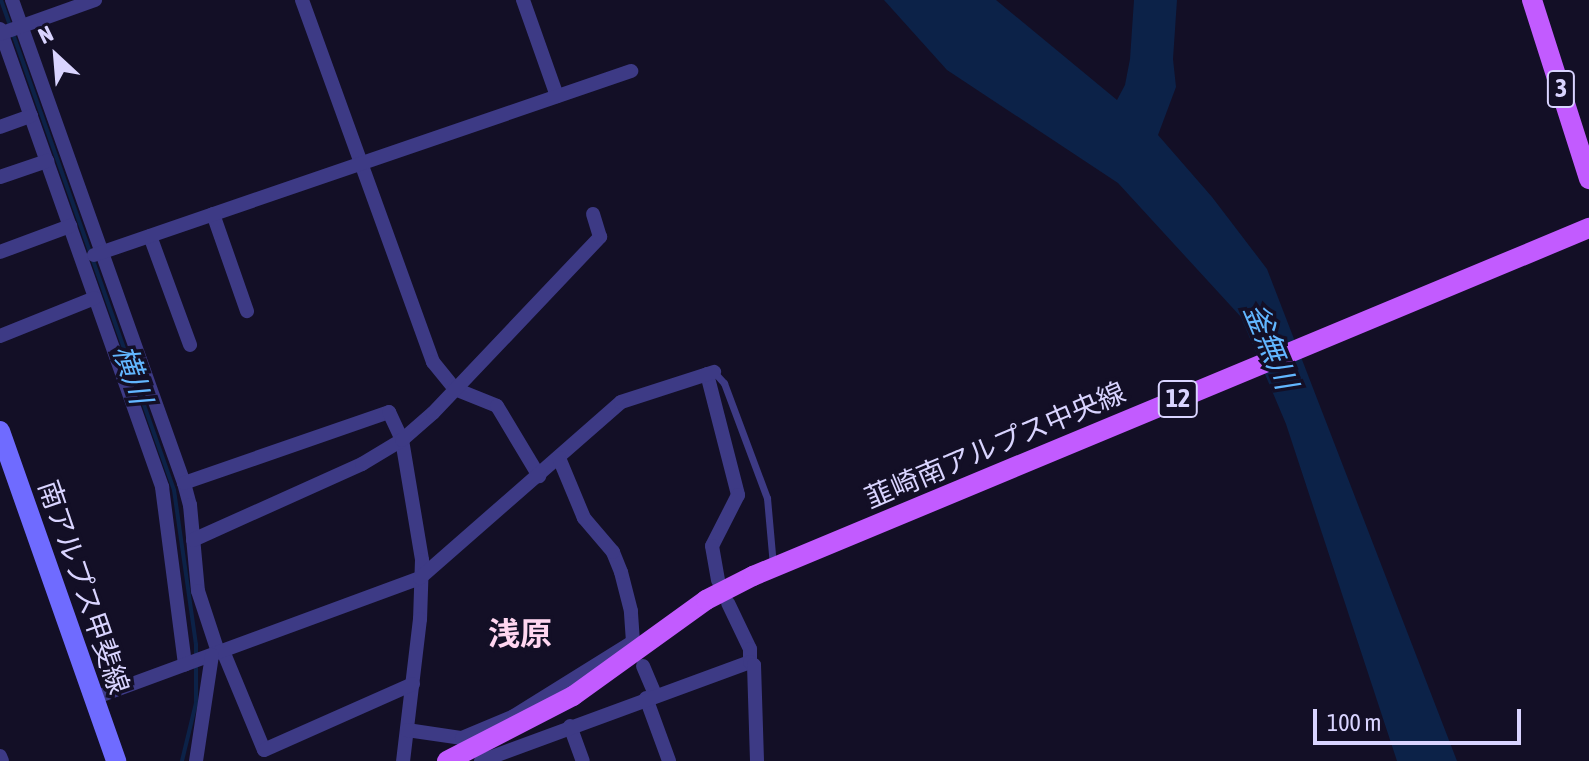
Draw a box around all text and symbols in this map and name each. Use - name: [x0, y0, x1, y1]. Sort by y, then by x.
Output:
- north arrow: [16, 16, 96, 96]
- text: N: [34, 20, 57, 49]
- road number: 3: [1545, 67, 1577, 111]
- water label: 釜無川: [1237, 298, 1305, 394]
- water label: 横川: [106, 340, 160, 408]
- street label: 韮崎南アルプス中央線: [860, 375, 1130, 515]
- road number: 12: [1156, 377, 1200, 421]
- street label: 南アルプス甲斐線: [32, 476, 136, 698]
- district label: 浅原: [488, 615, 552, 653]
- scale bar: [1317, 693, 1525, 743]
- text: 100 m: [1327, 709, 1381, 736]

